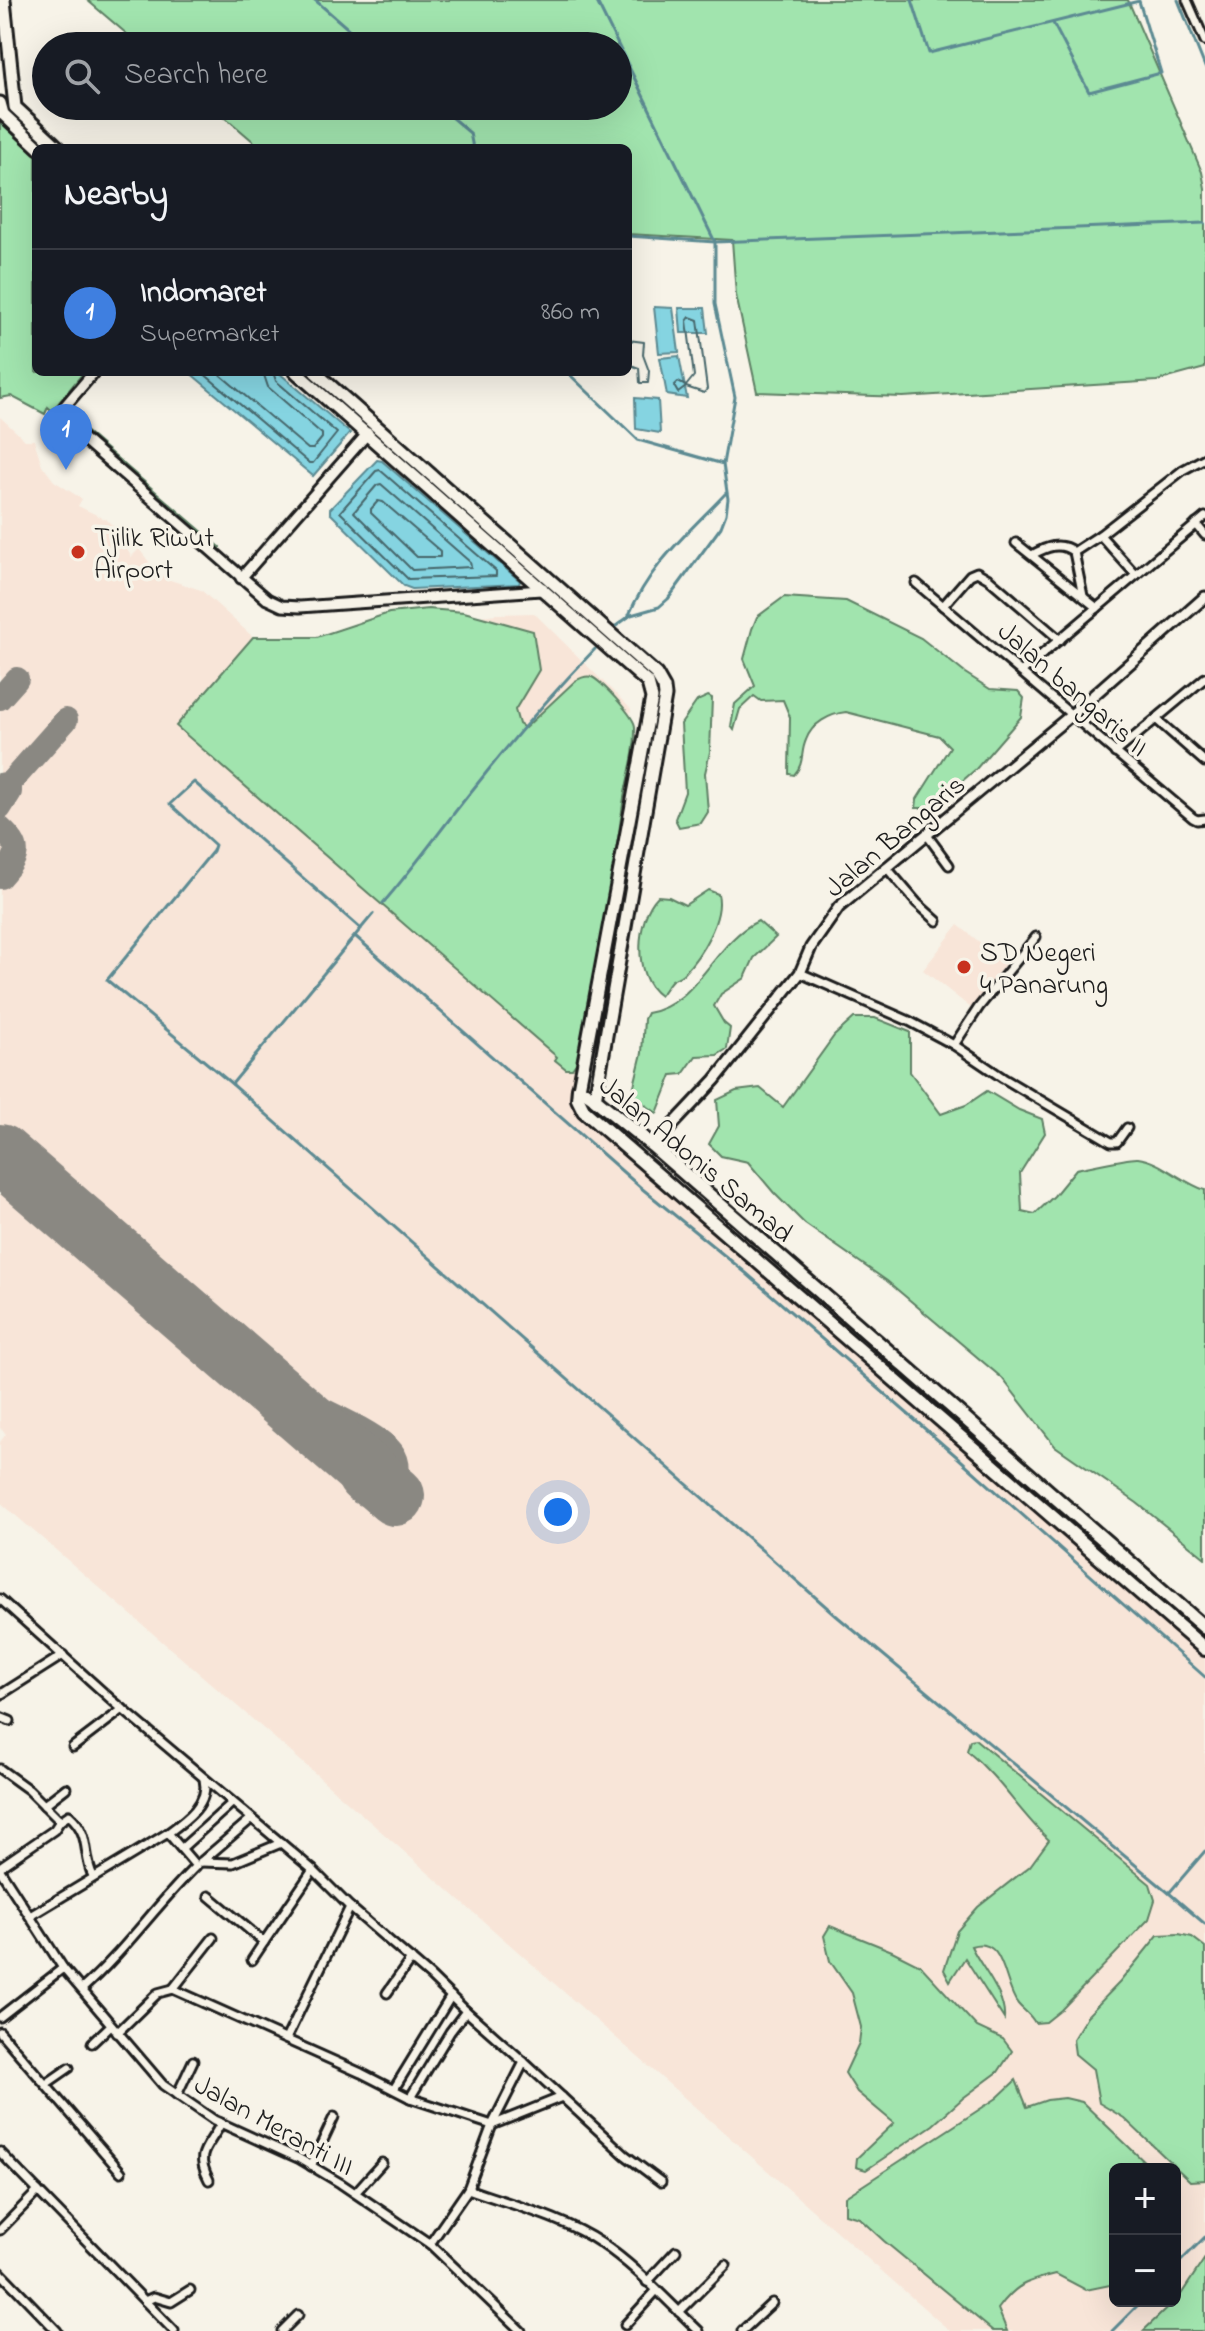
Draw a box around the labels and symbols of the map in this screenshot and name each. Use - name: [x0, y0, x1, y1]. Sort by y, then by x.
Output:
- pin: 1: [40, 404, 92, 470]
- place label: Tjilik Riwut Airport: [94, 519, 214, 592]
- marker: Tjilik Riwut Airport: [69, 543, 87, 561]
- street label: Jalan bangaris II: [987, 613, 1156, 768]
- street label: Jalan Bangaris: [817, 766, 976, 909]
- place label: SD Negeri 4 Panarung: [980, 934, 1108, 1007]
- marker: SD Negeri 4 Panarung: [955, 958, 973, 976]
- street label: Jalan Adonis Samad: [589, 1067, 801, 1255]
- your location: [538, 1492, 578, 1532]
- street label: Jalan Meranti III: [186, 2066, 361, 2188]

